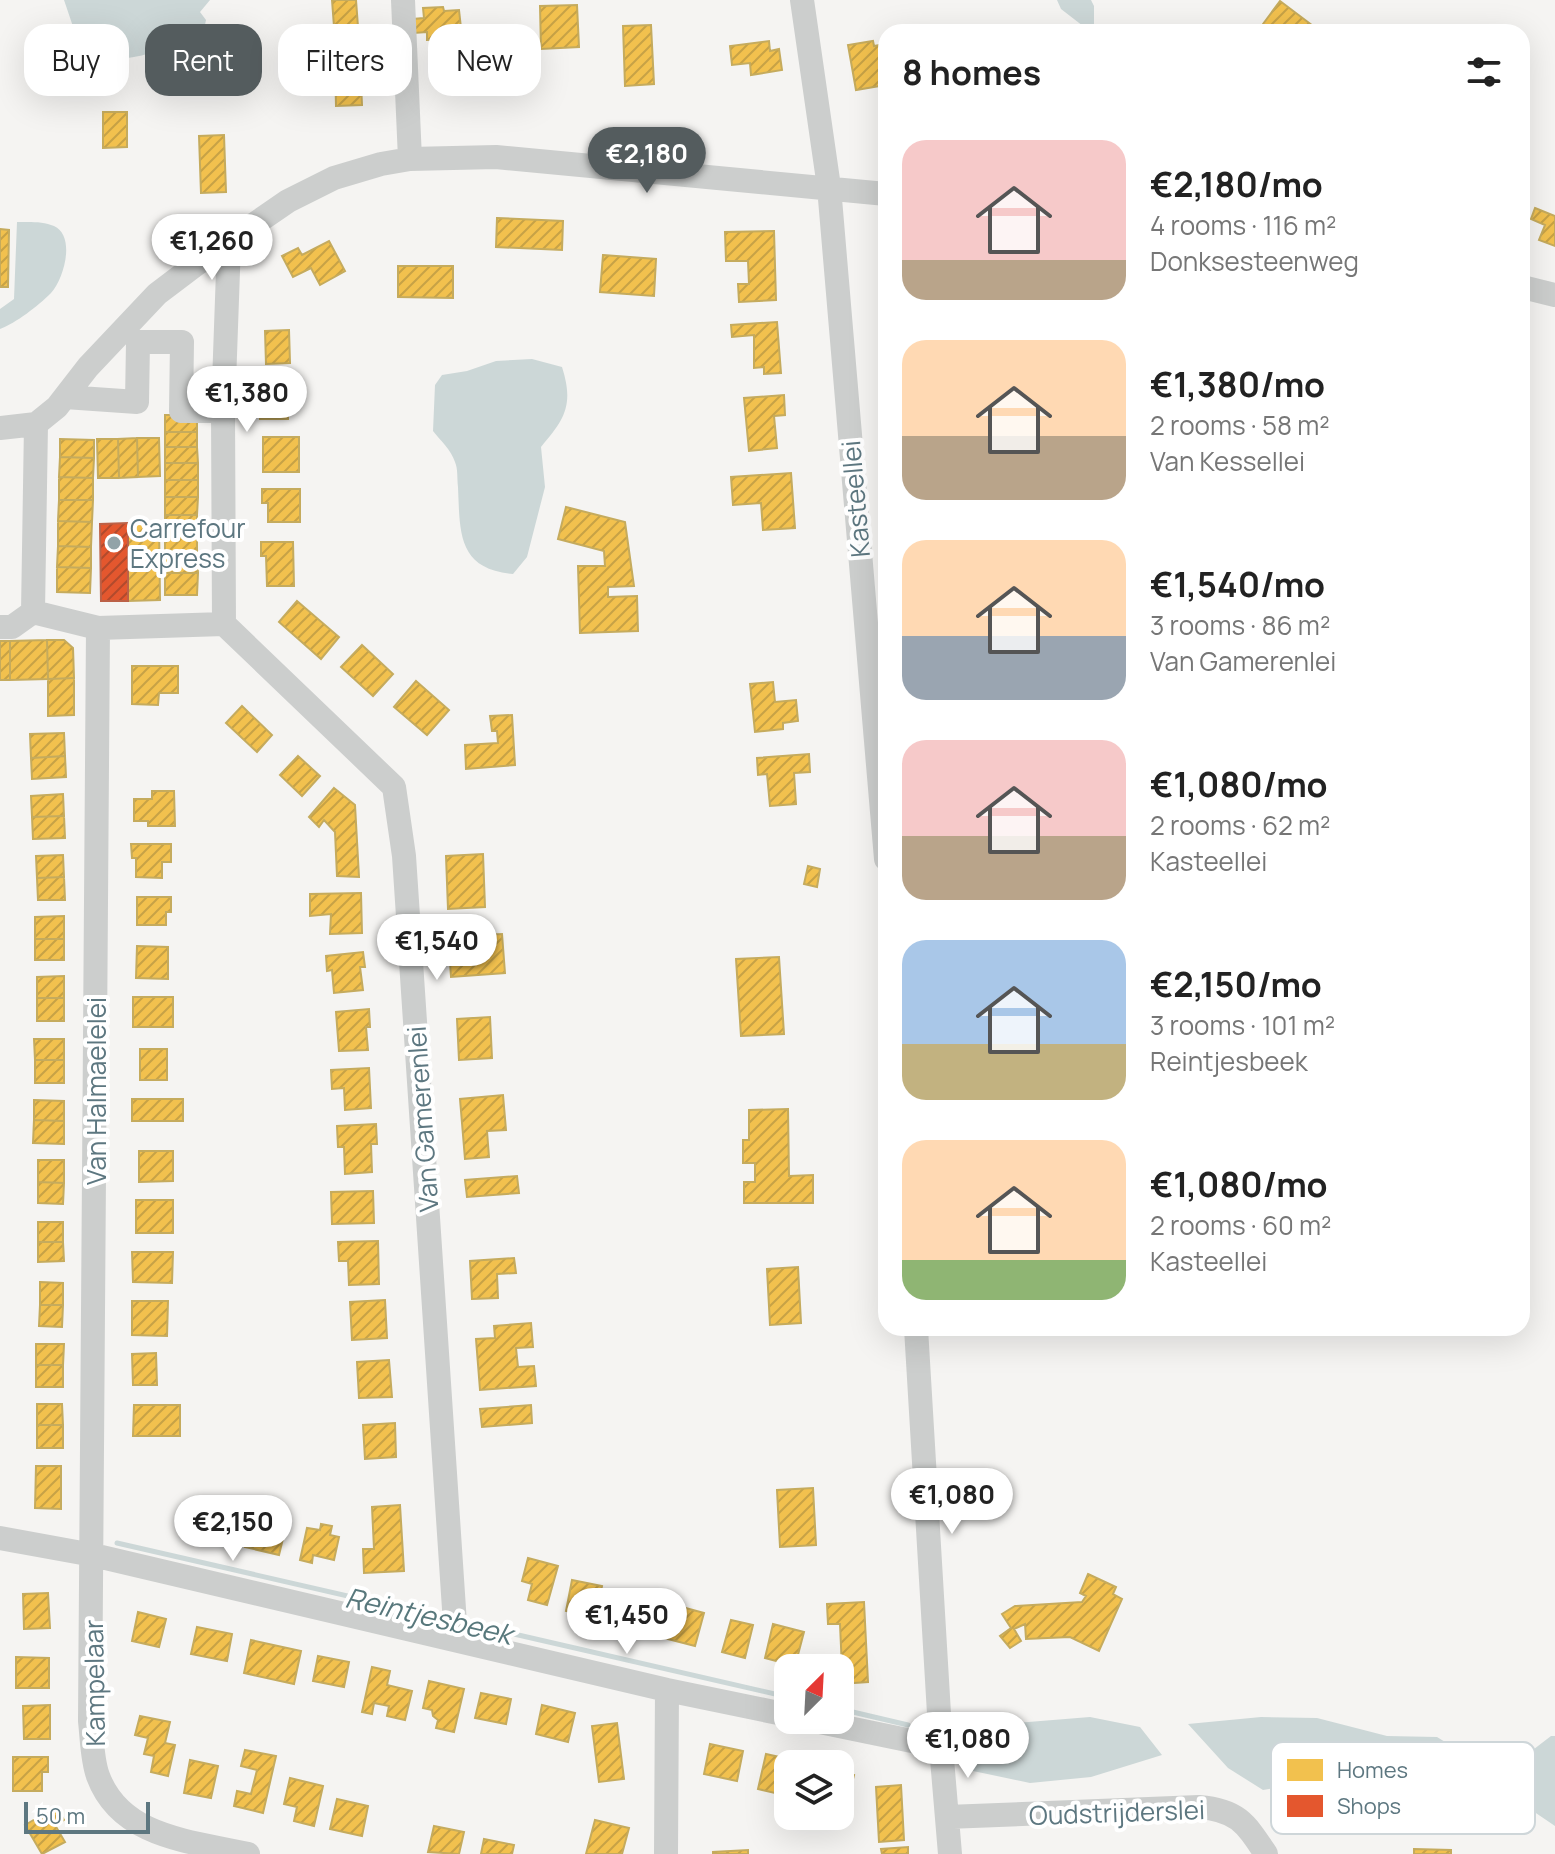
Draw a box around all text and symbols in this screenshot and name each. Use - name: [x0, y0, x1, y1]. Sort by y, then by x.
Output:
- chip: Buy: [24, 24, 129, 96]
- chip: Rent: [145, 24, 262, 96]
- chip: Filters: [278, 24, 412, 96]
- chip: New: [428, 24, 541, 96]
- text: 8 homes: [902, 49, 1041, 95]
- icon: filters: [1462, 50, 1506, 94]
- pin: €2,180: [582, 127, 712, 195]
- text: €2,180: [606, 135, 688, 171]
- text: €2,180/mo: [1150, 161, 1323, 207]
- icon: home: [966, 172, 1062, 268]
- text: 4 rooms · 116 m²: [1150, 207, 1336, 243]
- pin: €1,260: [147, 214, 277, 282]
- text: €1,260: [170, 222, 254, 258]
- text: Donksesteenweg: [1150, 243, 1359, 279]
- text: €1,380/mo: [1150, 361, 1325, 407]
- pin: €1,380: [182, 366, 312, 434]
- icon: home: [966, 372, 1062, 468]
- text: €1,380: [205, 374, 289, 410]
- text: 2 rooms · 58 m²: [1150, 407, 1330, 443]
- street label: Kasteellei: [832, 439, 878, 559]
- text: Van Kessellei: [1150, 443, 1305, 479]
- place label: Carrefour Express: [130, 510, 246, 576]
- marker: Carrefour Express: [105, 534, 123, 552]
- text: €1,540/mo: [1150, 561, 1325, 607]
- icon: home: [966, 572, 1062, 668]
- text: 3 rooms · 86 m²: [1150, 607, 1330, 643]
- text: Van Gamerenlei: [1150, 643, 1336, 679]
- text: €1,080/mo: [1150, 761, 1328, 807]
- icon: home: [966, 772, 1062, 868]
- text: 2 rooms · 62 m²: [1150, 807, 1330, 843]
- text: Kasteellei: [1150, 843, 1267, 879]
- pin: €1,540: [372, 914, 502, 982]
- text: €1,540: [395, 922, 479, 958]
- text: €2,150/mo: [1150, 961, 1322, 1007]
- icon: home: [966, 972, 1062, 1068]
- street label: Van Halmaelelei: [78, 997, 114, 1185]
- text: 3 rooms · 101 m²: [1150, 1007, 1335, 1043]
- street label: Van Gamerenlei: [398, 1025, 446, 1213]
- text: Reintjesbeek: [1150, 1043, 1308, 1079]
- text: €1,080/mo: [1150, 1161, 1328, 1207]
- icon: home: [966, 1172, 1062, 1268]
- text: 2 rooms · 60 m²: [1150, 1207, 1332, 1243]
- text: Kasteellei: [1150, 1243, 1267, 1279]
- pin: €1,080: [887, 1468, 1017, 1536]
- text: €1,080: [909, 1476, 995, 1512]
- pin: €2,150: [168, 1495, 298, 1563]
- text: €2,150: [192, 1503, 274, 1539]
- water label: Reintjesbeek: [342, 1577, 520, 1654]
- pin: €1,450: [562, 1588, 692, 1656]
- text: €1,450: [585, 1596, 669, 1632]
- street label: Kampelaar: [75, 1619, 113, 1747]
- north arrow: [774, 1654, 854, 1734]
- map controls: [774, 1654, 854, 1830]
- pin: €1,080: [903, 1712, 1033, 1780]
- text: €1,080: [925, 1720, 1011, 1756]
- legend: [1271, 1742, 1535, 1834]
- button: layers: [774, 1750, 854, 1830]
- text: Homes: [1337, 1755, 1408, 1785]
- street label: Oudstrijderslei: [1028, 1791, 1206, 1833]
- text: Shops: [1337, 1791, 1401, 1821]
- scale bar: [24, 1798, 150, 1834]
- text: 50 m: [36, 1801, 85, 1831]

